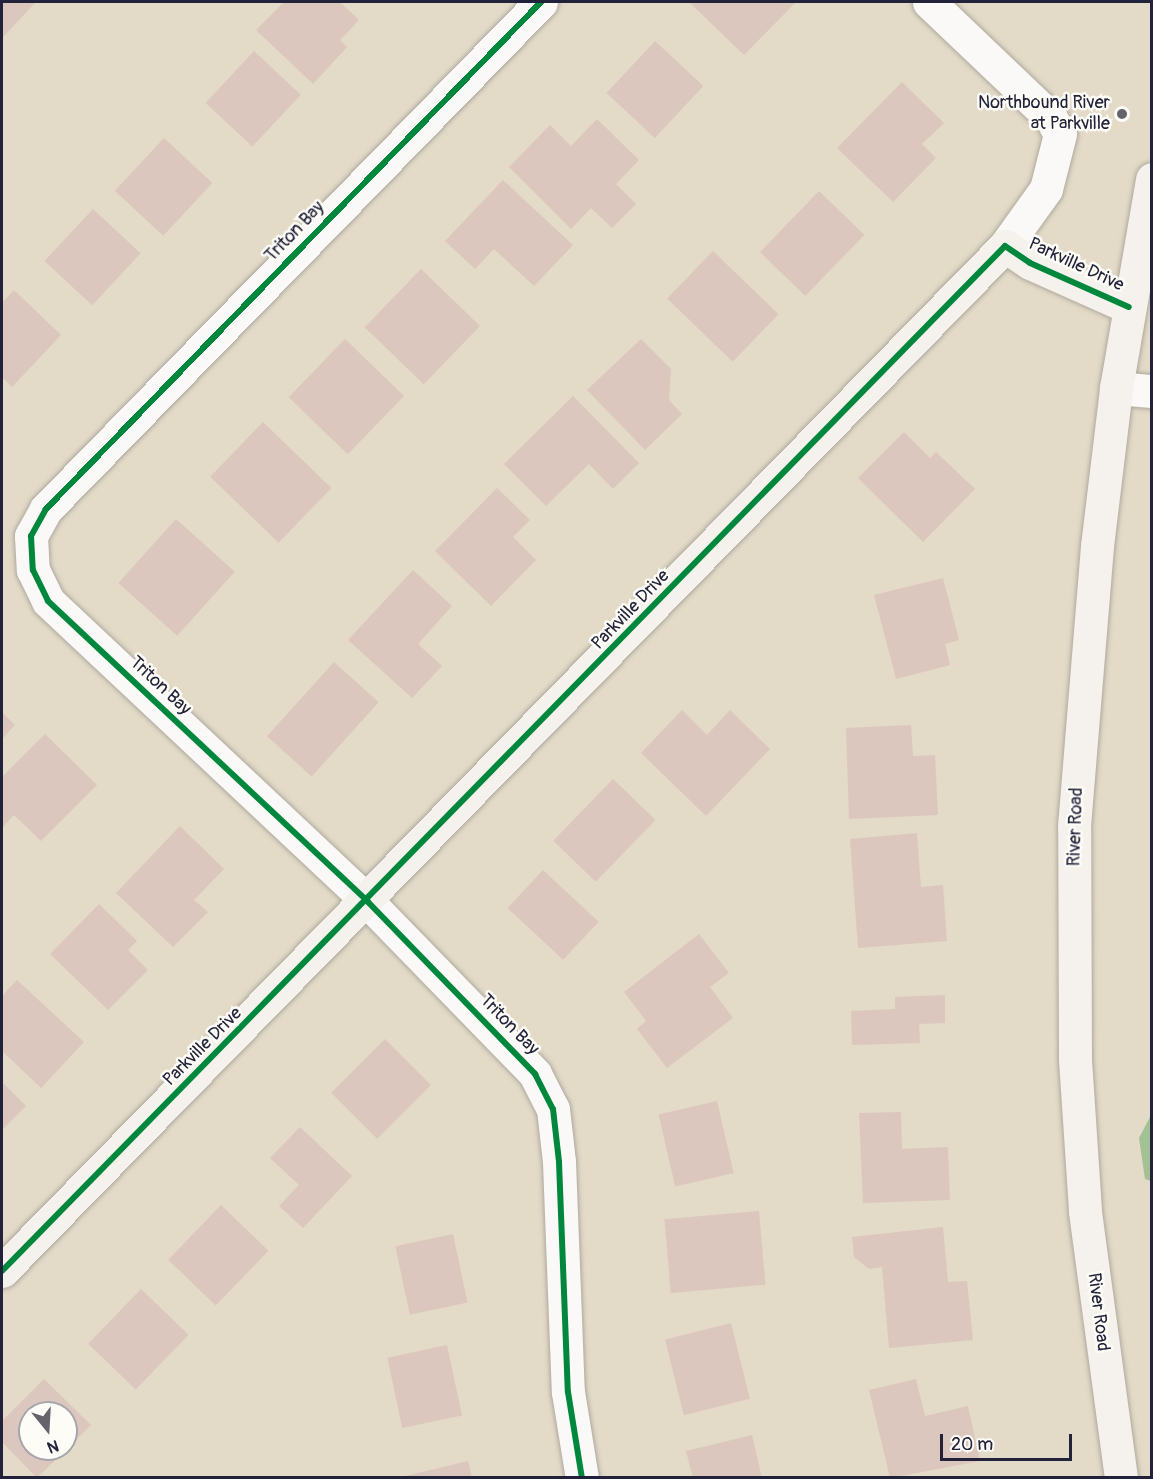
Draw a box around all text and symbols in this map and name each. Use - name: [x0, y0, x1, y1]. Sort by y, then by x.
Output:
- place label: Northbound River at Parkville: [978, 93, 1110, 136]
- marker: Northbound River at Parkville: [1115, 107, 1129, 121]
- street label: Triton Bay: [261, 197, 329, 267]
- street label: Parkville Drive: [1025, 234, 1127, 296]
- street label: Parkville Drive: [588, 566, 674, 654]
- street label: Triton Bay: [125, 652, 195, 720]
- street label: River Road: [1064, 787, 1088, 867]
- street label: Triton Bay: [475, 990, 543, 1060]
- street label: Parkville Drive: [159, 1003, 247, 1091]
- street label: River Road: [1082, 1272, 1114, 1352]
- north arrow: [18, 1401, 78, 1461]
- scale bar: [943, 1422, 1075, 1460]
- text: 20 m: [951, 1433, 993, 1456]
- text: N: [45, 1435, 61, 1457]

